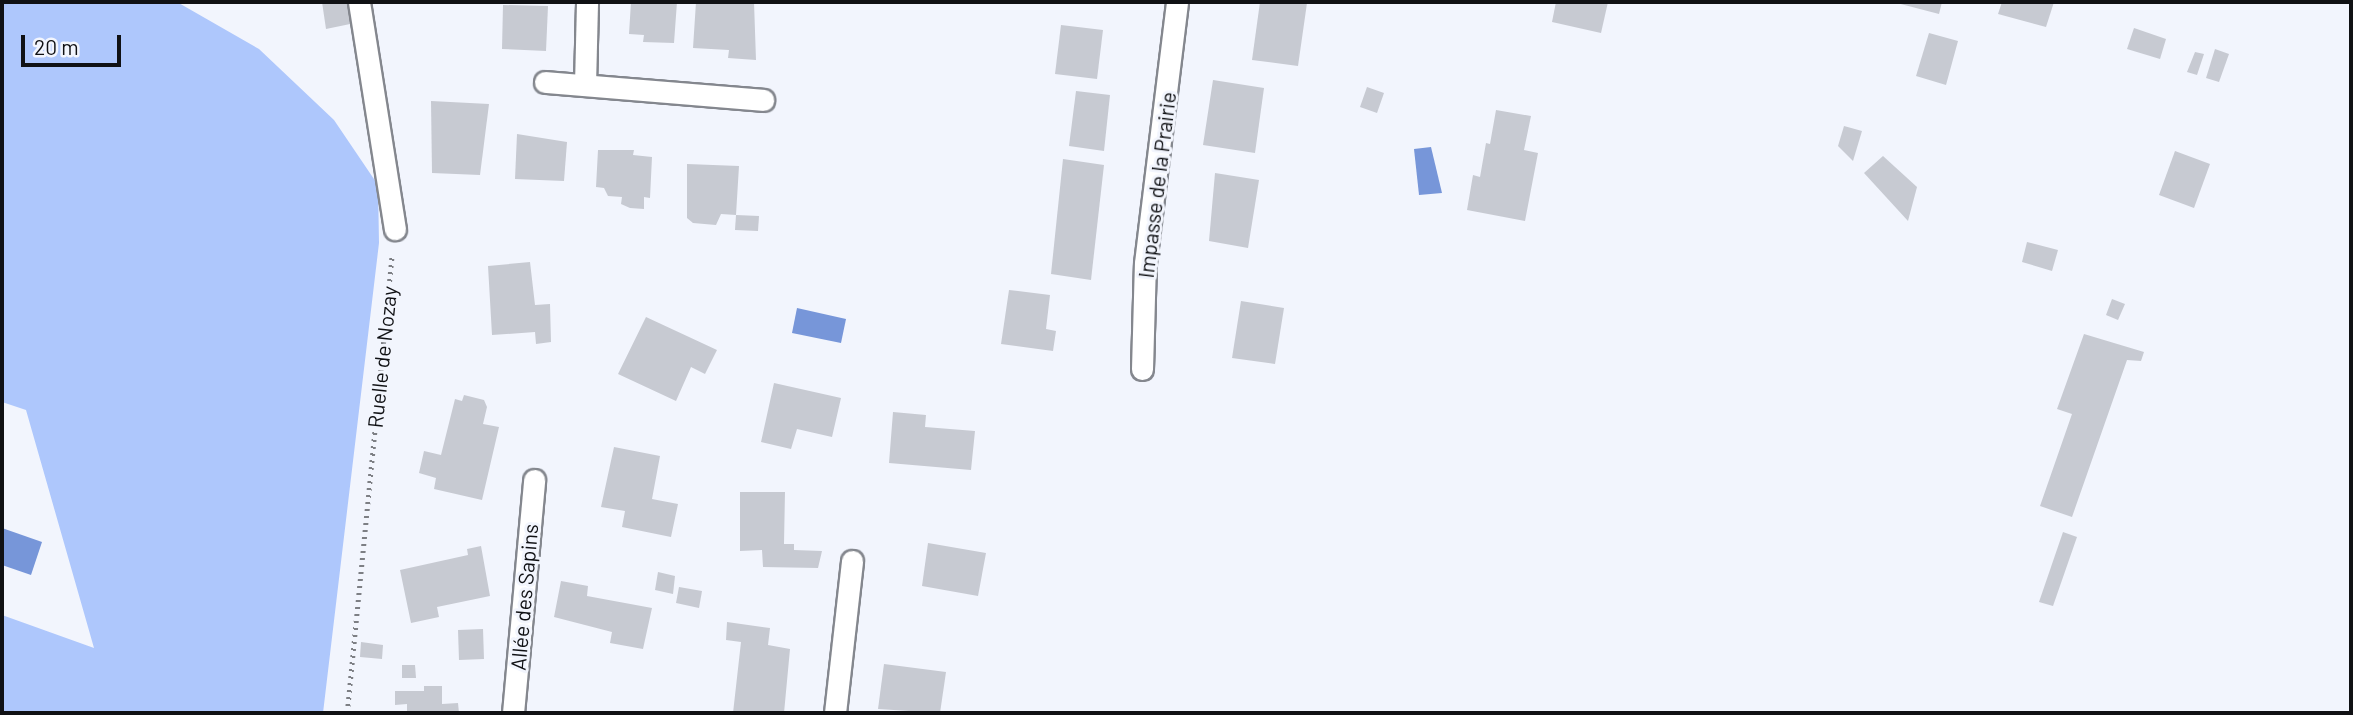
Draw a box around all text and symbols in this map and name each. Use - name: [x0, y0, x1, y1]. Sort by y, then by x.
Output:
- scale bar: [24, 21, 124, 65]
- text: 20 m: [34, 34, 79, 59]
- street label: Impasse de la Prairie: [1133, 90, 1181, 280]
- street label: Ruelle de Nozay: [362, 285, 402, 429]
- street label: Allée des Sapins: [505, 523, 543, 671]

